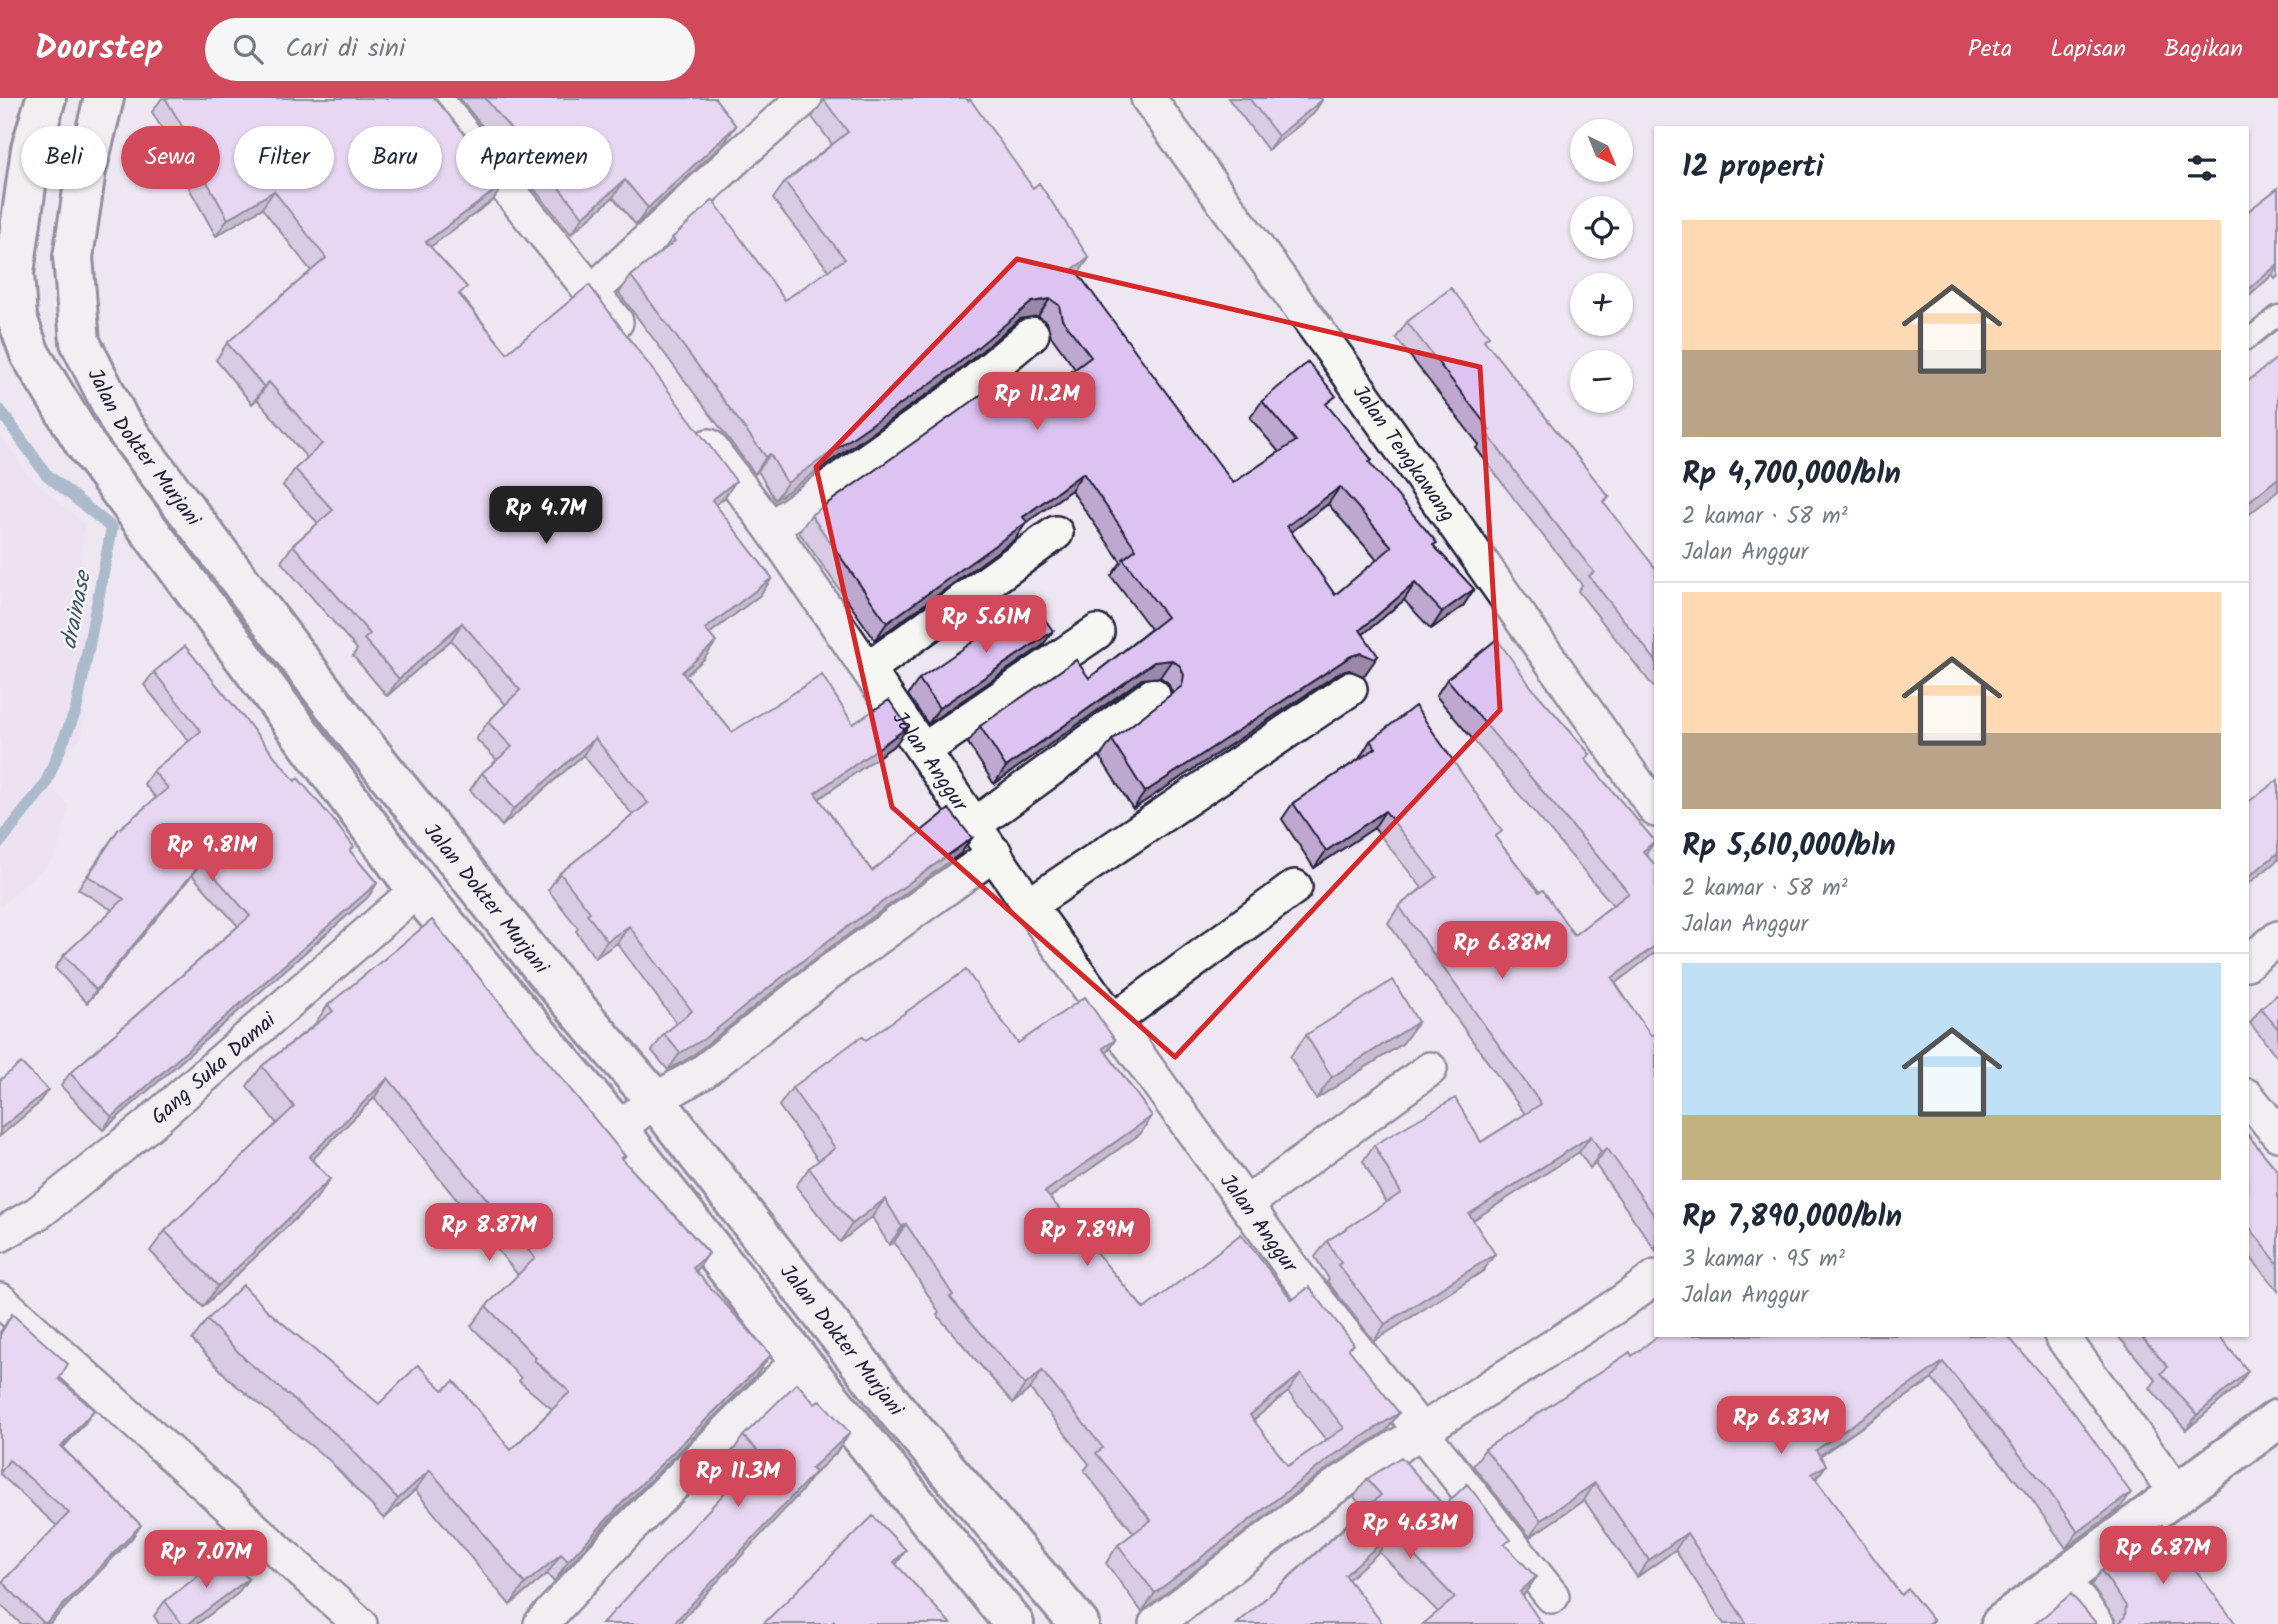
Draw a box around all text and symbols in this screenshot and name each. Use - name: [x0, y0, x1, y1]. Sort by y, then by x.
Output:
- search box: [205, 18, 695, 81]
- text: Doorstep: [35, 23, 163, 76]
- text: Cari di sini: [285, 28, 405, 70]
- icon: search: [229, 30, 267, 68]
- text: Peta: [1968, 30, 2012, 69]
- text: Lapisan: [2050, 30, 2126, 69]
- text: Bagikan: [2164, 30, 2243, 69]
- north arrow: [1570, 119, 1633, 182]
- map controls: [1570, 119, 1633, 413]
- chip: Beli: [21, 126, 107, 189]
- chip: Sewa: [121, 126, 220, 189]
- chip: Filter: [234, 126, 334, 189]
- chip: Baru: [348, 126, 442, 189]
- chip: Apartemen: [456, 126, 612, 189]
- text: 12 properti: [1682, 144, 1824, 192]
- icon: filters: [2183, 149, 2221, 187]
- button: locate: [1570, 196, 1633, 259]
- icon: home: [1889, 266, 2015, 392]
- button: +: [1570, 273, 1633, 336]
- button: −: [1570, 350, 1633, 413]
- street label: Jalan Dokter Murjani: [78, 363, 209, 535]
- pin: Rp 11.2M: [965, 372, 1109, 432]
- text: Rp 11.2M: [994, 377, 1080, 413]
- street label: Jalan Tengkawang: [1343, 379, 1463, 529]
- text: Rp 4,700,000/bln: [1682, 451, 1901, 499]
- pin: Rp 4.7M: [481, 486, 611, 546]
- text: Rp 4.7M: [505, 491, 587, 527]
- text: 2 kamar · 58 m²: [1682, 499, 1848, 535]
- text: Jalan Anggur: [1682, 535, 1808, 571]
- water label: drainase: [52, 566, 103, 652]
- pin: Rp 5.61M: [914, 596, 1058, 655]
- text: Rp 5.61M: [942, 600, 1030, 636]
- icon: home: [1889, 638, 2015, 764]
- street label: Jalan Anggur: [883, 705, 976, 820]
- street label: Jalan Dokter Murjani: [415, 817, 557, 983]
- text: Rp 5,610,000/bln: [1682, 823, 1896, 871]
- pin: Rp 9.81M: [140, 824, 284, 883]
- text: Rp 9.81M: [167, 828, 257, 864]
- text: 2 kamar · 58 m²: [1682, 871, 1848, 907]
- text: Jalan Anggur: [1682, 907, 1808, 943]
- pin: Rp 6.88M: [1430, 922, 1574, 981]
- text: Rp 6.88M: [1453, 926, 1551, 962]
- street label: Gang Suka Damai: [144, 1005, 285, 1133]
- icon: home: [1889, 1009, 2015, 1135]
- street label: Jalan Anggur: [1211, 1167, 1306, 1281]
- text: Rp 7,890,000/bln: [1682, 1194, 1902, 1242]
- pin: Rp 8.87M: [417, 1204, 561, 1263]
- text: Rp 8.87M: [441, 1208, 537, 1244]
- pin: Rp 7.89M: [1015, 1208, 1159, 1268]
- text: Rp 7.89M: [1040, 1213, 1134, 1249]
- text: 3 kamar · 95 m²: [1682, 1242, 1845, 1278]
- street label: Jalan Dokter Murjani: [771, 1258, 911, 1425]
- text: Jalan Anggur: [1682, 1278, 1808, 1314]
- pin: Rp 6.83M: [1709, 1396, 1853, 1456]
- text: Rp 6.83M: [1733, 1401, 1829, 1437]
- pin: Rp 11.3M: [666, 1450, 810, 1509]
- text: Rp 11.3M: [696, 1454, 780, 1490]
- pin: Rp 4.63M: [1338, 1502, 1482, 1561]
- text: Rp 4.63M: [1362, 1506, 1458, 1542]
- pin: Rp 6.87M: [2091, 1526, 2235, 1586]
- pin: Rp 7.07M: [134, 1530, 278, 1590]
- text: Rp 6.87M: [2116, 1531, 2210, 1567]
- text: Rp 7.07M: [160, 1535, 252, 1571]

